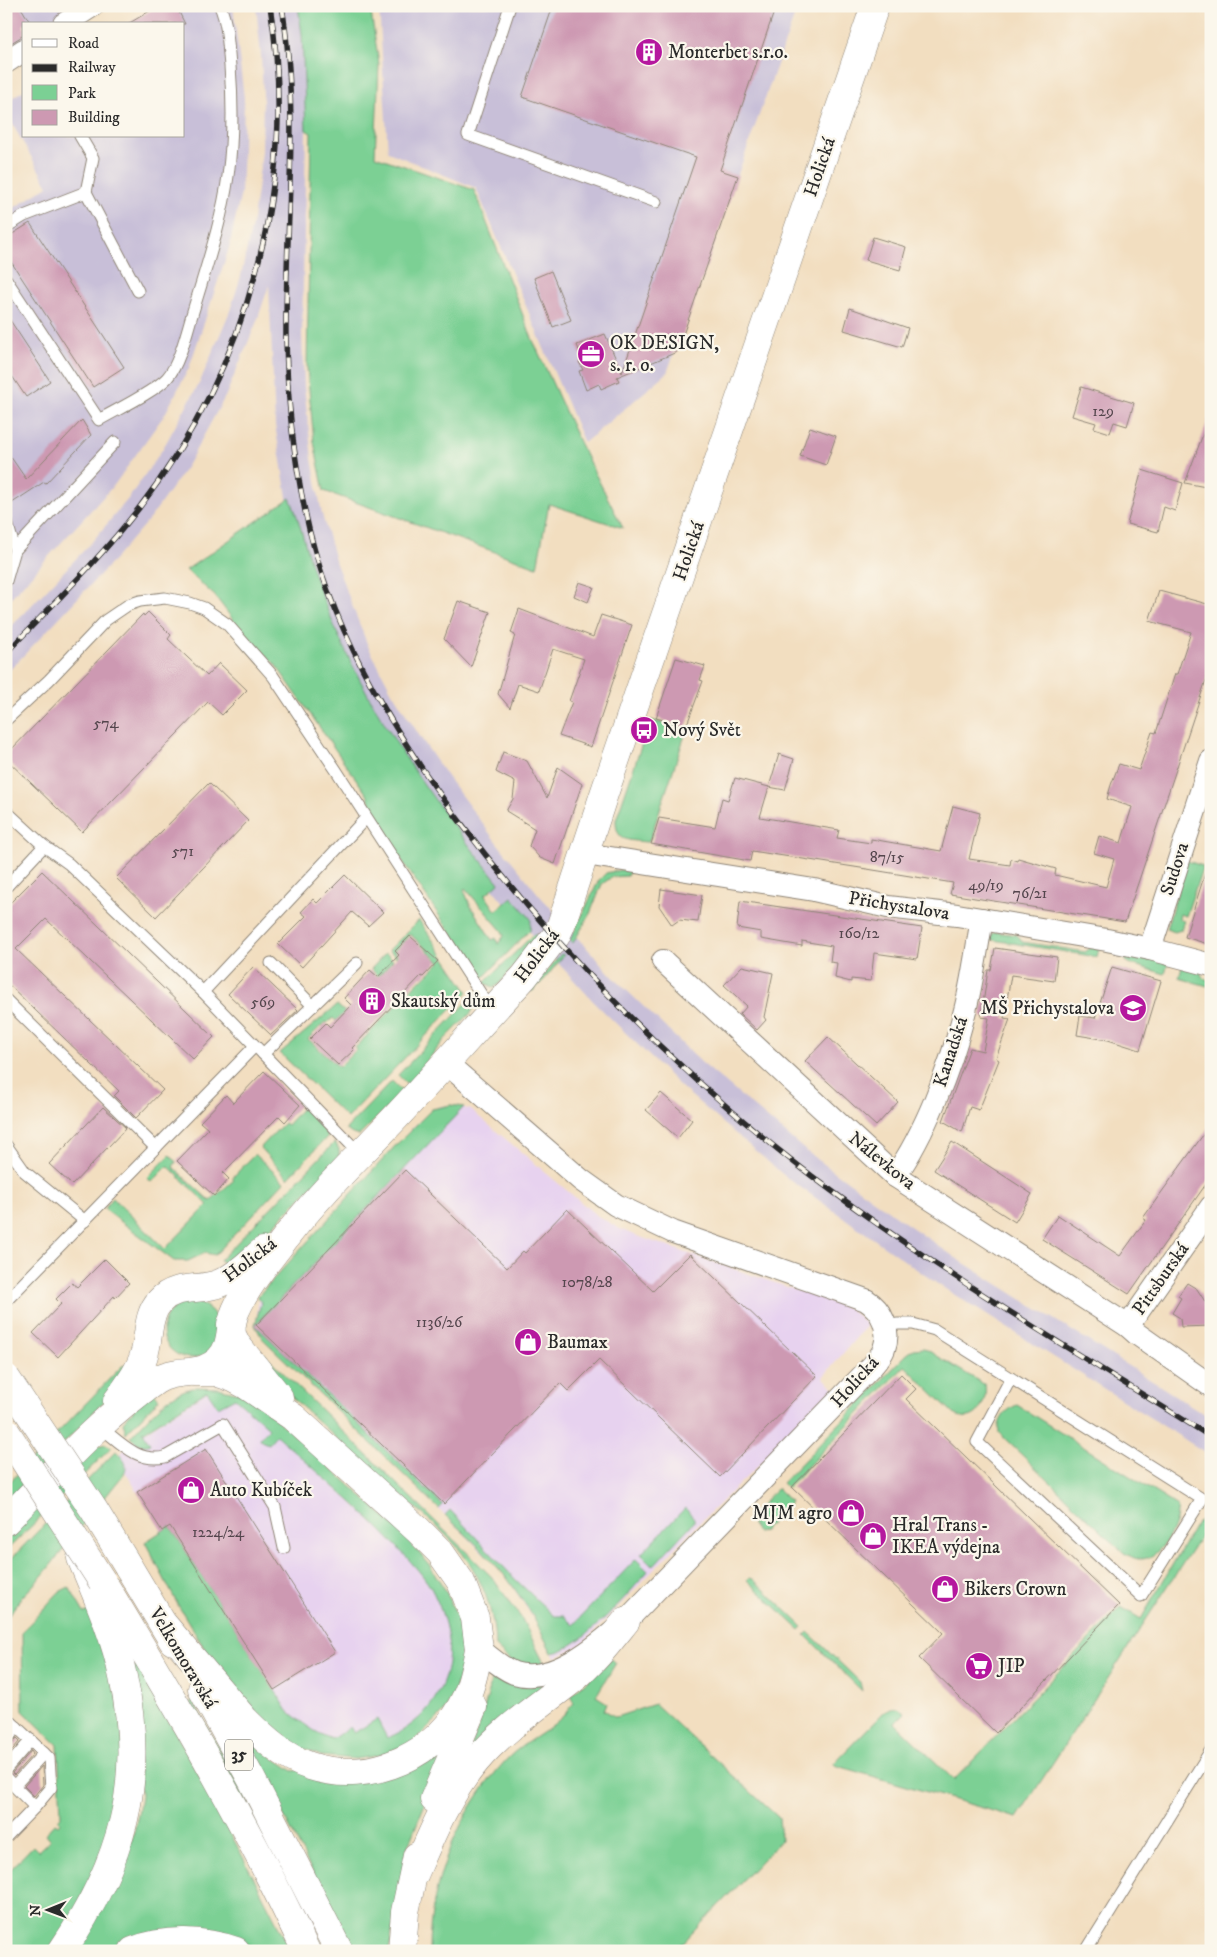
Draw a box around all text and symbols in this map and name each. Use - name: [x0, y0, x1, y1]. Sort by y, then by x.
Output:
- legend: [22, 22, 185, 138]
- text: Road: [68, 34, 100, 53]
- building icon: Monterbet s.r.o.: [634, 37, 664, 67]
- place label: Monterbet s.r.o.: [668, 41, 788, 64]
- text: Railway: [68, 58, 116, 77]
- text: Park: [68, 84, 97, 103]
- text: Building: [68, 108, 120, 127]
- street label: Holická: [799, 134, 841, 200]
- place label: OK DESIGN, s. r. o.: [610, 332, 719, 377]
- office icon: OK DESIGN, s. r. o.: [576, 339, 606, 369]
- house number: 129: [1092, 401, 1114, 421]
- street label: Holická: [668, 518, 710, 584]
- house number: 574: [93, 713, 119, 733]
- bus stop icon: Nový Svět: [629, 715, 659, 745]
- place label: Nový Svět: [663, 719, 741, 742]
- street label: Sudova: [1156, 840, 1194, 898]
- house number: 571: [172, 841, 194, 861]
- house number: 87/15: [870, 847, 904, 867]
- house number: 49/19: [968, 875, 1004, 895]
- house number: 76/21: [1013, 883, 1048, 903]
- street label: Přichystalova: [847, 887, 951, 925]
- house number: 160/12: [839, 923, 880, 943]
- street label: Holická: [509, 925, 565, 987]
- building icon: Skautský dům: [357, 986, 387, 1016]
- place label: Skautský dům: [391, 990, 496, 1013]
- house number: 569: [251, 992, 275, 1012]
- school or university icon: MŠ Přichystalova: [1118, 993, 1148, 1023]
- place label: MŠ Přichystalova: [981, 995, 1114, 1020]
- street label: Kanadská: [929, 1014, 973, 1090]
- street label: Nálevkova: [844, 1127, 920, 1195]
- street label: Holická: [219, 1232, 281, 1288]
- street label: Pittsburská: [1128, 1238, 1194, 1320]
- house number: 1078/28: [561, 1272, 613, 1292]
- house number: 1136/26: [416, 1312, 463, 1332]
- shop icon: Baumax: [513, 1327, 543, 1357]
- place label: Baumax: [547, 1331, 609, 1354]
- street label: Holická: [826, 1352, 884, 1412]
- shop icon: Auto Kubíček: [176, 1475, 206, 1505]
- place label: Auto Kubíček: [210, 1479, 313, 1502]
- shop icon: MJM agro: [836, 1498, 866, 1528]
- place label: MJM agro: [752, 1502, 832, 1525]
- place label: Hral Trans - IKEA výdejna: [892, 1514, 1000, 1559]
- shop icon: Hral Trans - IKEA výdejna: [858, 1521, 888, 1551]
- house number: 1224/24: [192, 1522, 245, 1542]
- shop icon: Bikers Crown: [930, 1574, 960, 1604]
- place label: Bikers Crown: [964, 1578, 1066, 1601]
- street label: Velkomoravská: [143, 1602, 222, 1713]
- supermarket icon: JIP: [964, 1651, 994, 1681]
- place label: JIP: [996, 1655, 1025, 1678]
- road number: 35: [225, 1740, 253, 1770]
- north arrow: [22, 1884, 72, 1934]
- text: N: [27, 1904, 45, 1916]

